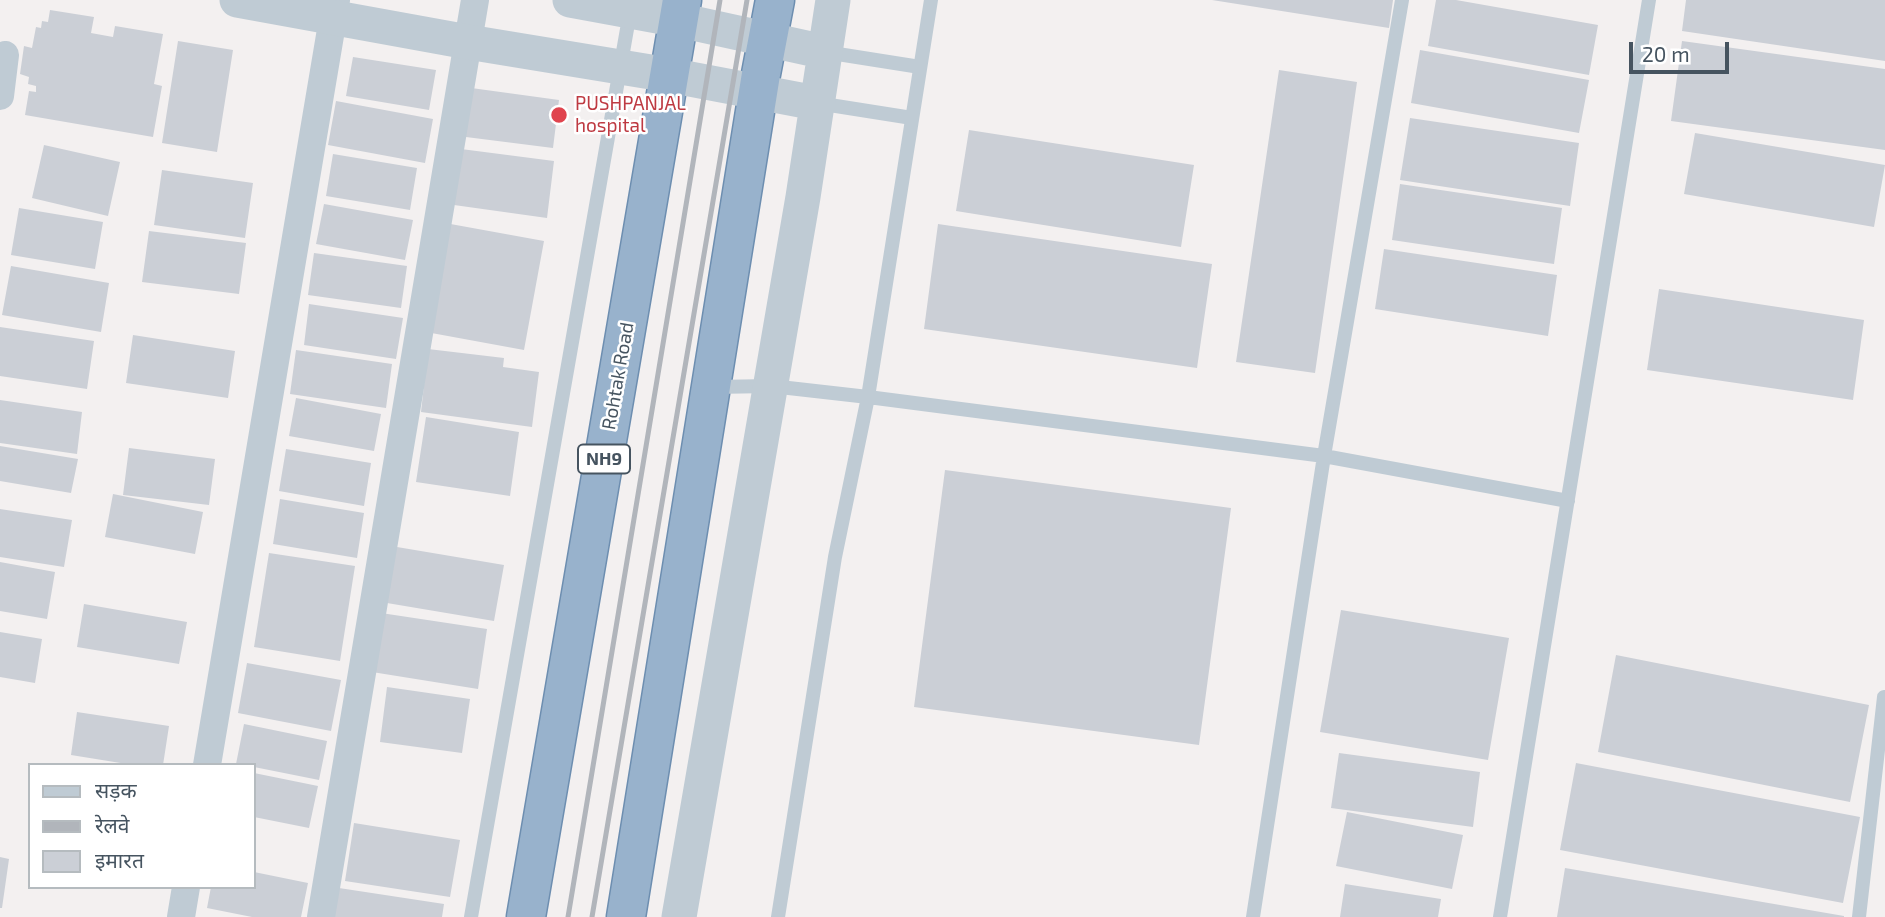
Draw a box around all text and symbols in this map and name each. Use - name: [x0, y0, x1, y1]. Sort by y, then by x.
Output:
- scale bar: [1633, 28, 1733, 72]
- text: 20 m: [1642, 41, 1690, 66]
- place label: PUSHPANJAL hospital: [575, 93, 686, 137]
- marker: PUSHPANJAL hospital: [549, 105, 569, 125]
- street label: Rohtak Road: [597, 320, 639, 432]
- road number: NH9: [578, 444, 630, 474]
- legend: [28, 763, 256, 889]
- text: सड़क: [95, 777, 137, 802]
- text: रेलवे: [95, 812, 130, 837]
- text: इमारत: [95, 847, 144, 872]

